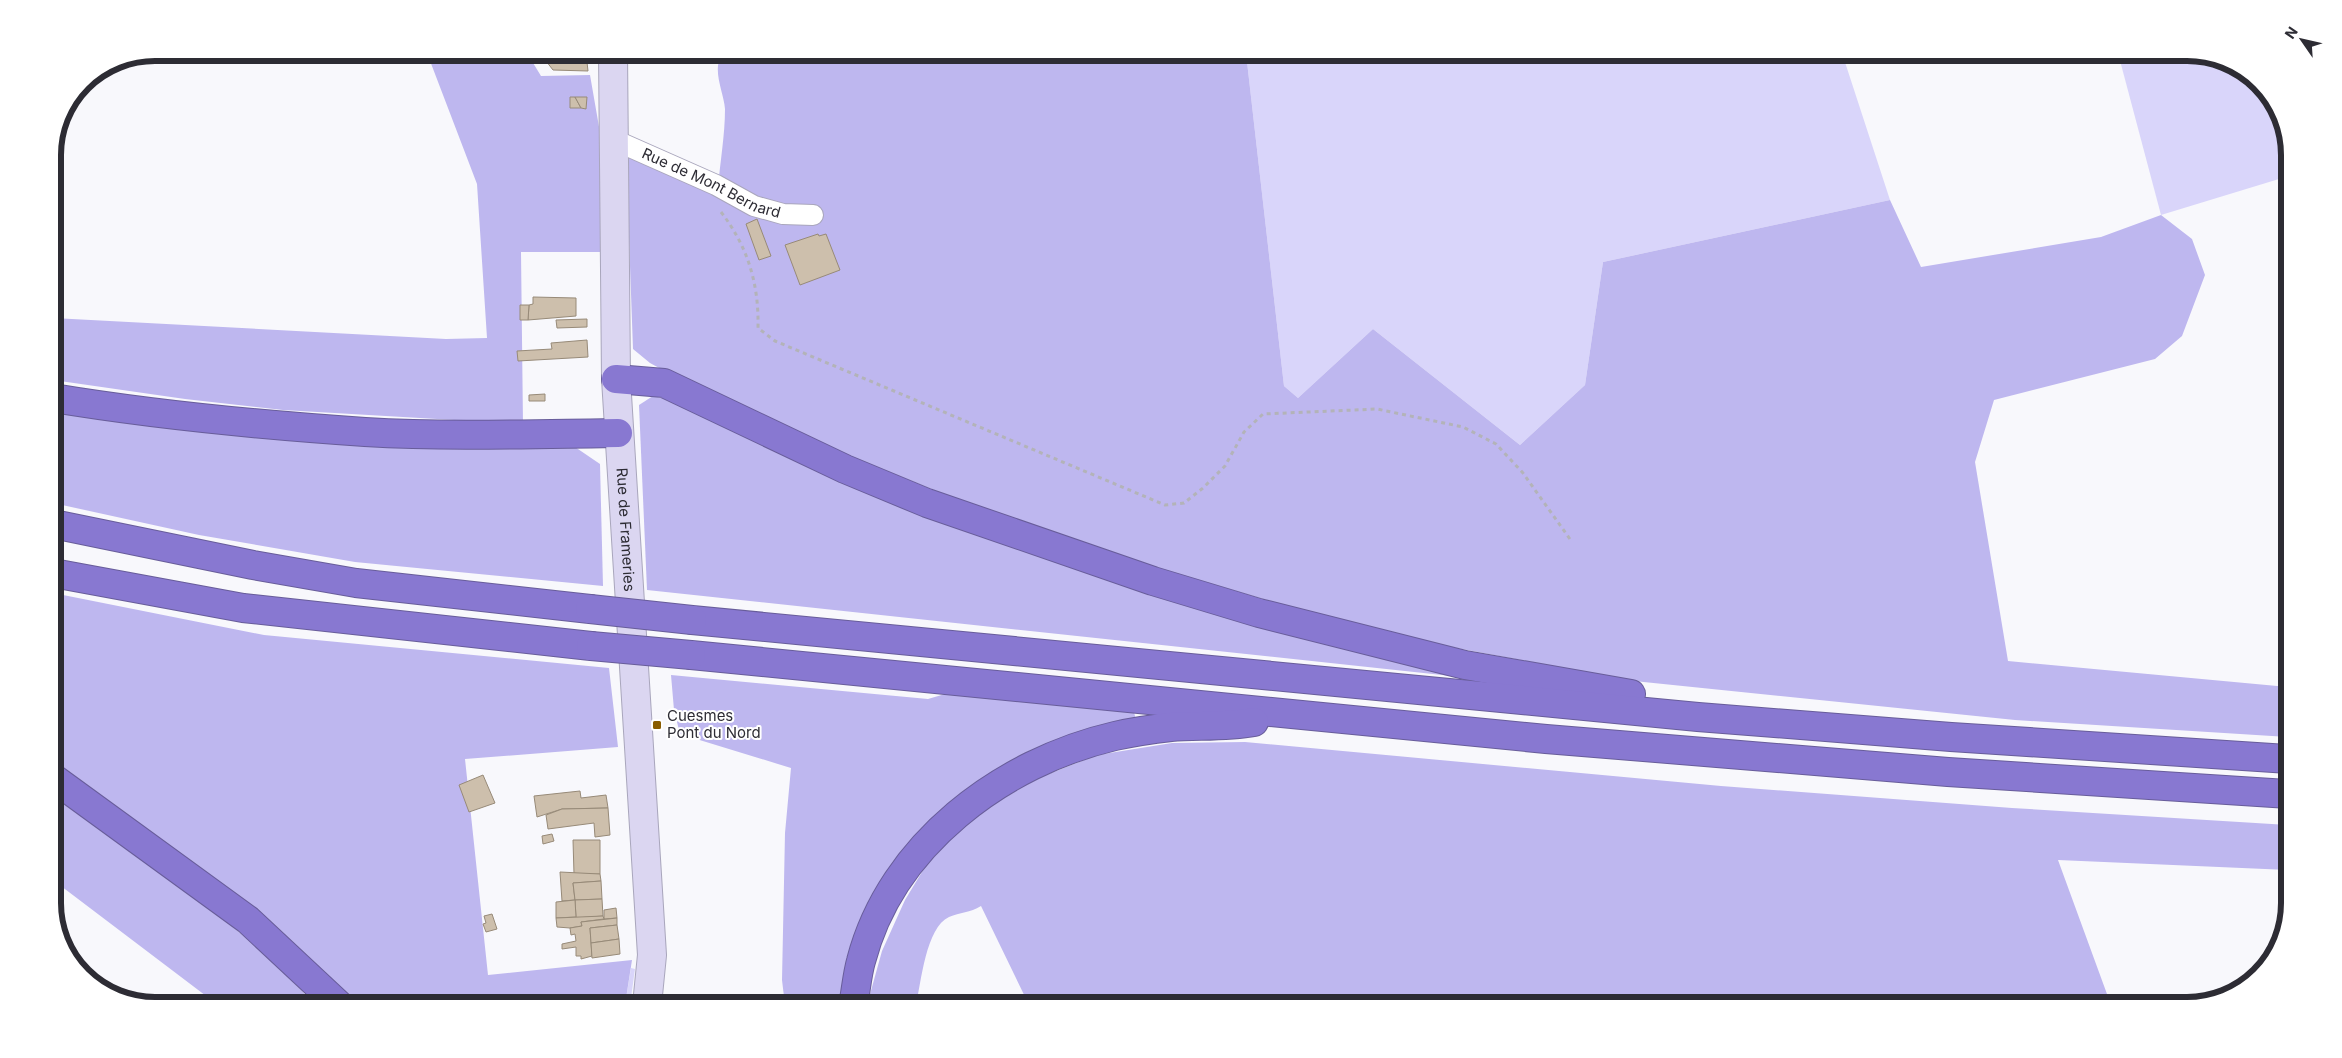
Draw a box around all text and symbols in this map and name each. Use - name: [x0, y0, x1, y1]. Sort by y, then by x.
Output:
- north arrow: [2277, 15, 2327, 65]
- text: N: [2281, 23, 2301, 42]
- street label: Rue de Mont Bernard: [639, 143, 783, 222]
- street label: Rue de Frameries: [613, 467, 639, 592]
- place label: Cuesmes Pont du Nord: [667, 706, 761, 742]
- marker: Cuesmes Pont du Nord: [651, 719, 663, 731]

